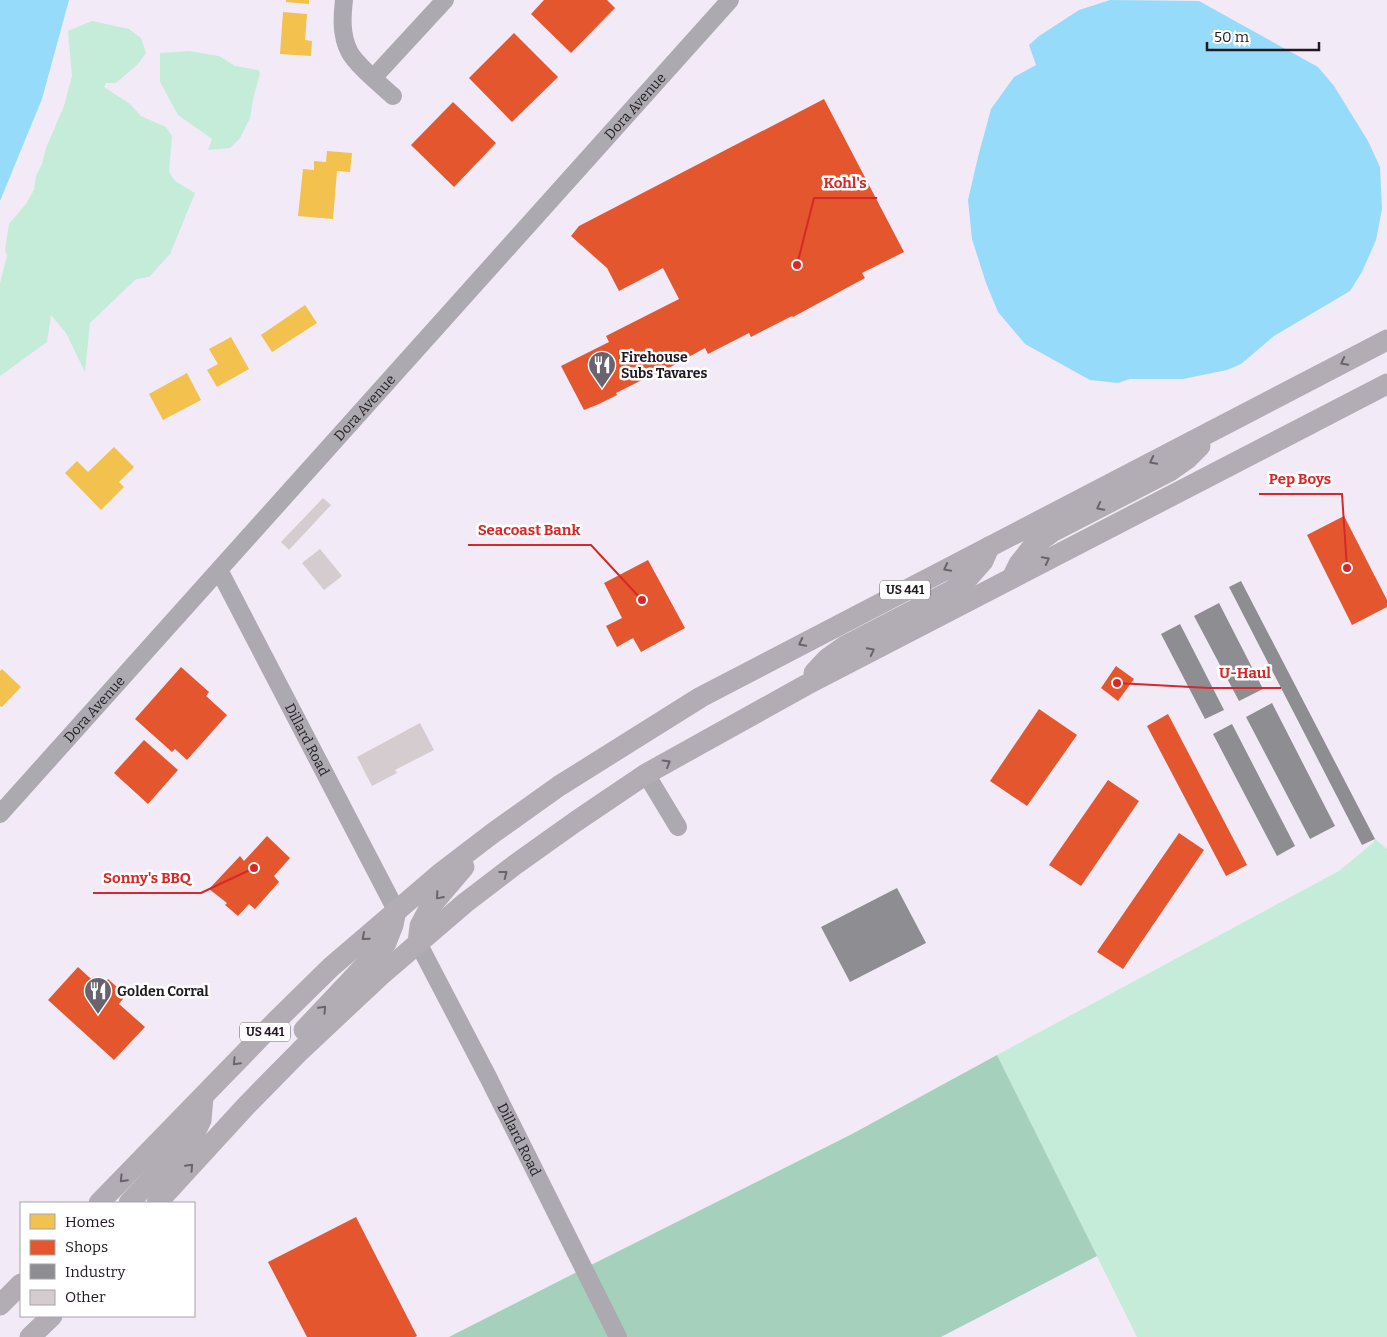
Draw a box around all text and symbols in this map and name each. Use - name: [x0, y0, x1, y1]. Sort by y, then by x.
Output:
- scale bar: [1207, 20, 1320, 52]
- text: 50 m: [1214, 28, 1250, 46]
- street label: Dora Avenue: [601, 69, 669, 143]
- callout: Kohl's: [814, 168, 877, 198]
- text: Kohl's: [823, 174, 867, 192]
- place label: Firehouse Subs Tavares: [621, 349, 708, 382]
- restaurant icon: Firehouse Subs Tavares: [587, 350, 617, 389]
- one-way arrow: [1340, 356, 1349, 366]
- street label: Dora Avenue: [330, 371, 399, 444]
- one-way arrow: [1149, 455, 1158, 465]
- callout: Pep Boys: [1259, 464, 1342, 494]
- text: Pep Boys: [1269, 470, 1331, 488]
- one-way arrow: [1096, 501, 1105, 511]
- callout: Seacoast Bank: [468, 515, 591, 545]
- text: Seacoast Bank: [478, 521, 580, 539]
- one-way arrow: [1041, 556, 1050, 566]
- one-way arrow: [943, 562, 952, 572]
- road number: US 441: [880, 580, 930, 600]
- one-way arrow: [799, 637, 808, 647]
- one-way arrow: [866, 647, 875, 657]
- callout: U-Haul: [1209, 658, 1281, 688]
- text: U-Haul: [1219, 664, 1271, 682]
- street label: Dora Avenue: [60, 672, 128, 746]
- street label: Dillard Road: [281, 700, 333, 779]
- one-way arrow: [662, 759, 671, 769]
- callout: Sonny's BBQ: [93, 863, 201, 893]
- text: Sonny's BBQ: [103, 869, 193, 887]
- one-way arrow: [498, 871, 507, 879]
- one-way arrow: [435, 891, 444, 900]
- one-way arrow: [362, 932, 371, 941]
- restaurant icon: Golden Corral: [83, 976, 113, 1015]
- place label: Golden Corral: [117, 983, 209, 1000]
- one-way arrow: [317, 1006, 326, 1015]
- road number: US 441: [240, 1022, 290, 1042]
- one-way arrow: [232, 1056, 241, 1065]
- street label: Dillard Road: [494, 1100, 545, 1179]
- one-way arrow: [184, 1164, 193, 1173]
- one-way arrow: [119, 1173, 128, 1182]
- legend: [20, 1202, 195, 1317]
- text: Homes: [65, 1213, 115, 1231]
- text: Shops: [65, 1238, 108, 1256]
- text: Industry: [65, 1263, 125, 1281]
- text: Other: [65, 1288, 106, 1306]

